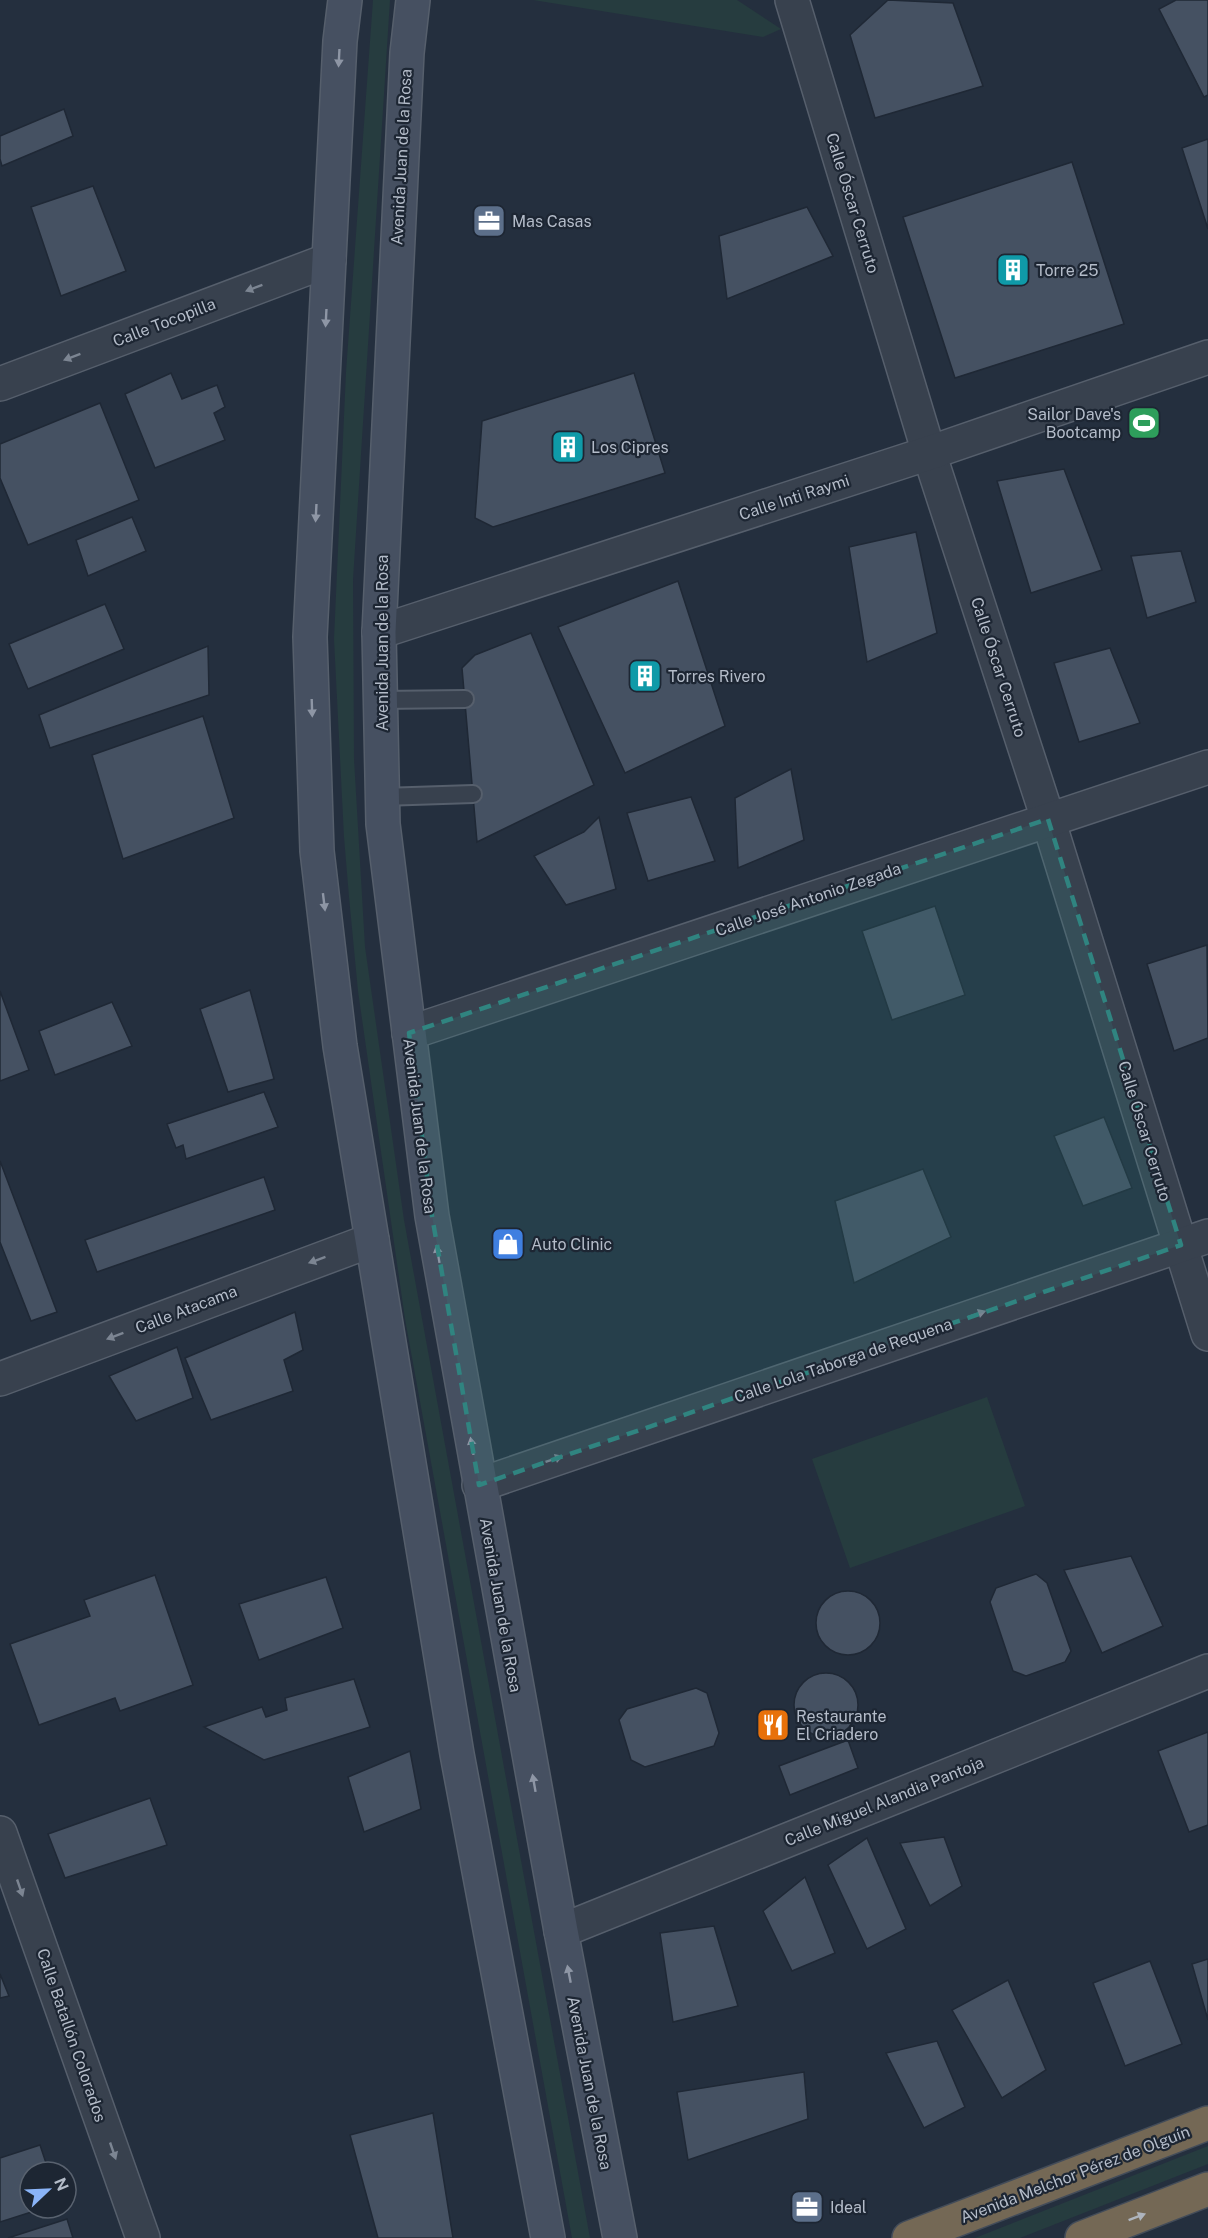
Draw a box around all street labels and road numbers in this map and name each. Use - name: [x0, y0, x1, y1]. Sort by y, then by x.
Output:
- street label: Avenida Juan de la Rosa: [387, 68, 416, 246]
- street label: Calle Óscar Cerruto: [822, 130, 884, 276]
- street label: Calle Tocopilla: [110, 294, 218, 351]
- street label: Calle Inti Raymi: [737, 471, 852, 524]
- street label: Avenida Juan de la Rosa: [373, 555, 392, 731]
- street label: Calle Óscar Cerruto: [967, 595, 1031, 739]
- street label: Calle José Antonio Zegada: [713, 859, 903, 940]
- street label: Avenida Juan de la Rosa: [399, 1037, 440, 1215]
- street label: Calle Óscar Cerruto: [1114, 1058, 1176, 1204]
- street label: Calle Atacama: [133, 1281, 240, 1338]
- street label: Calle Lola Taborga de Requena: [732, 1314, 955, 1407]
- street label: Avenida Juan de la Rosa: [476, 1517, 525, 1694]
- street label: Calle Miguel Alandia Pantoja: [782, 1753, 986, 1850]
- street label: Calle Batallón Colorados: [33, 1946, 110, 2124]
- street label: Avenida Juan de la Rosa: [563, 1995, 616, 2172]
- street label: Avenida Melchor Pérez de Olguín: [958, 2122, 1193, 2227]

